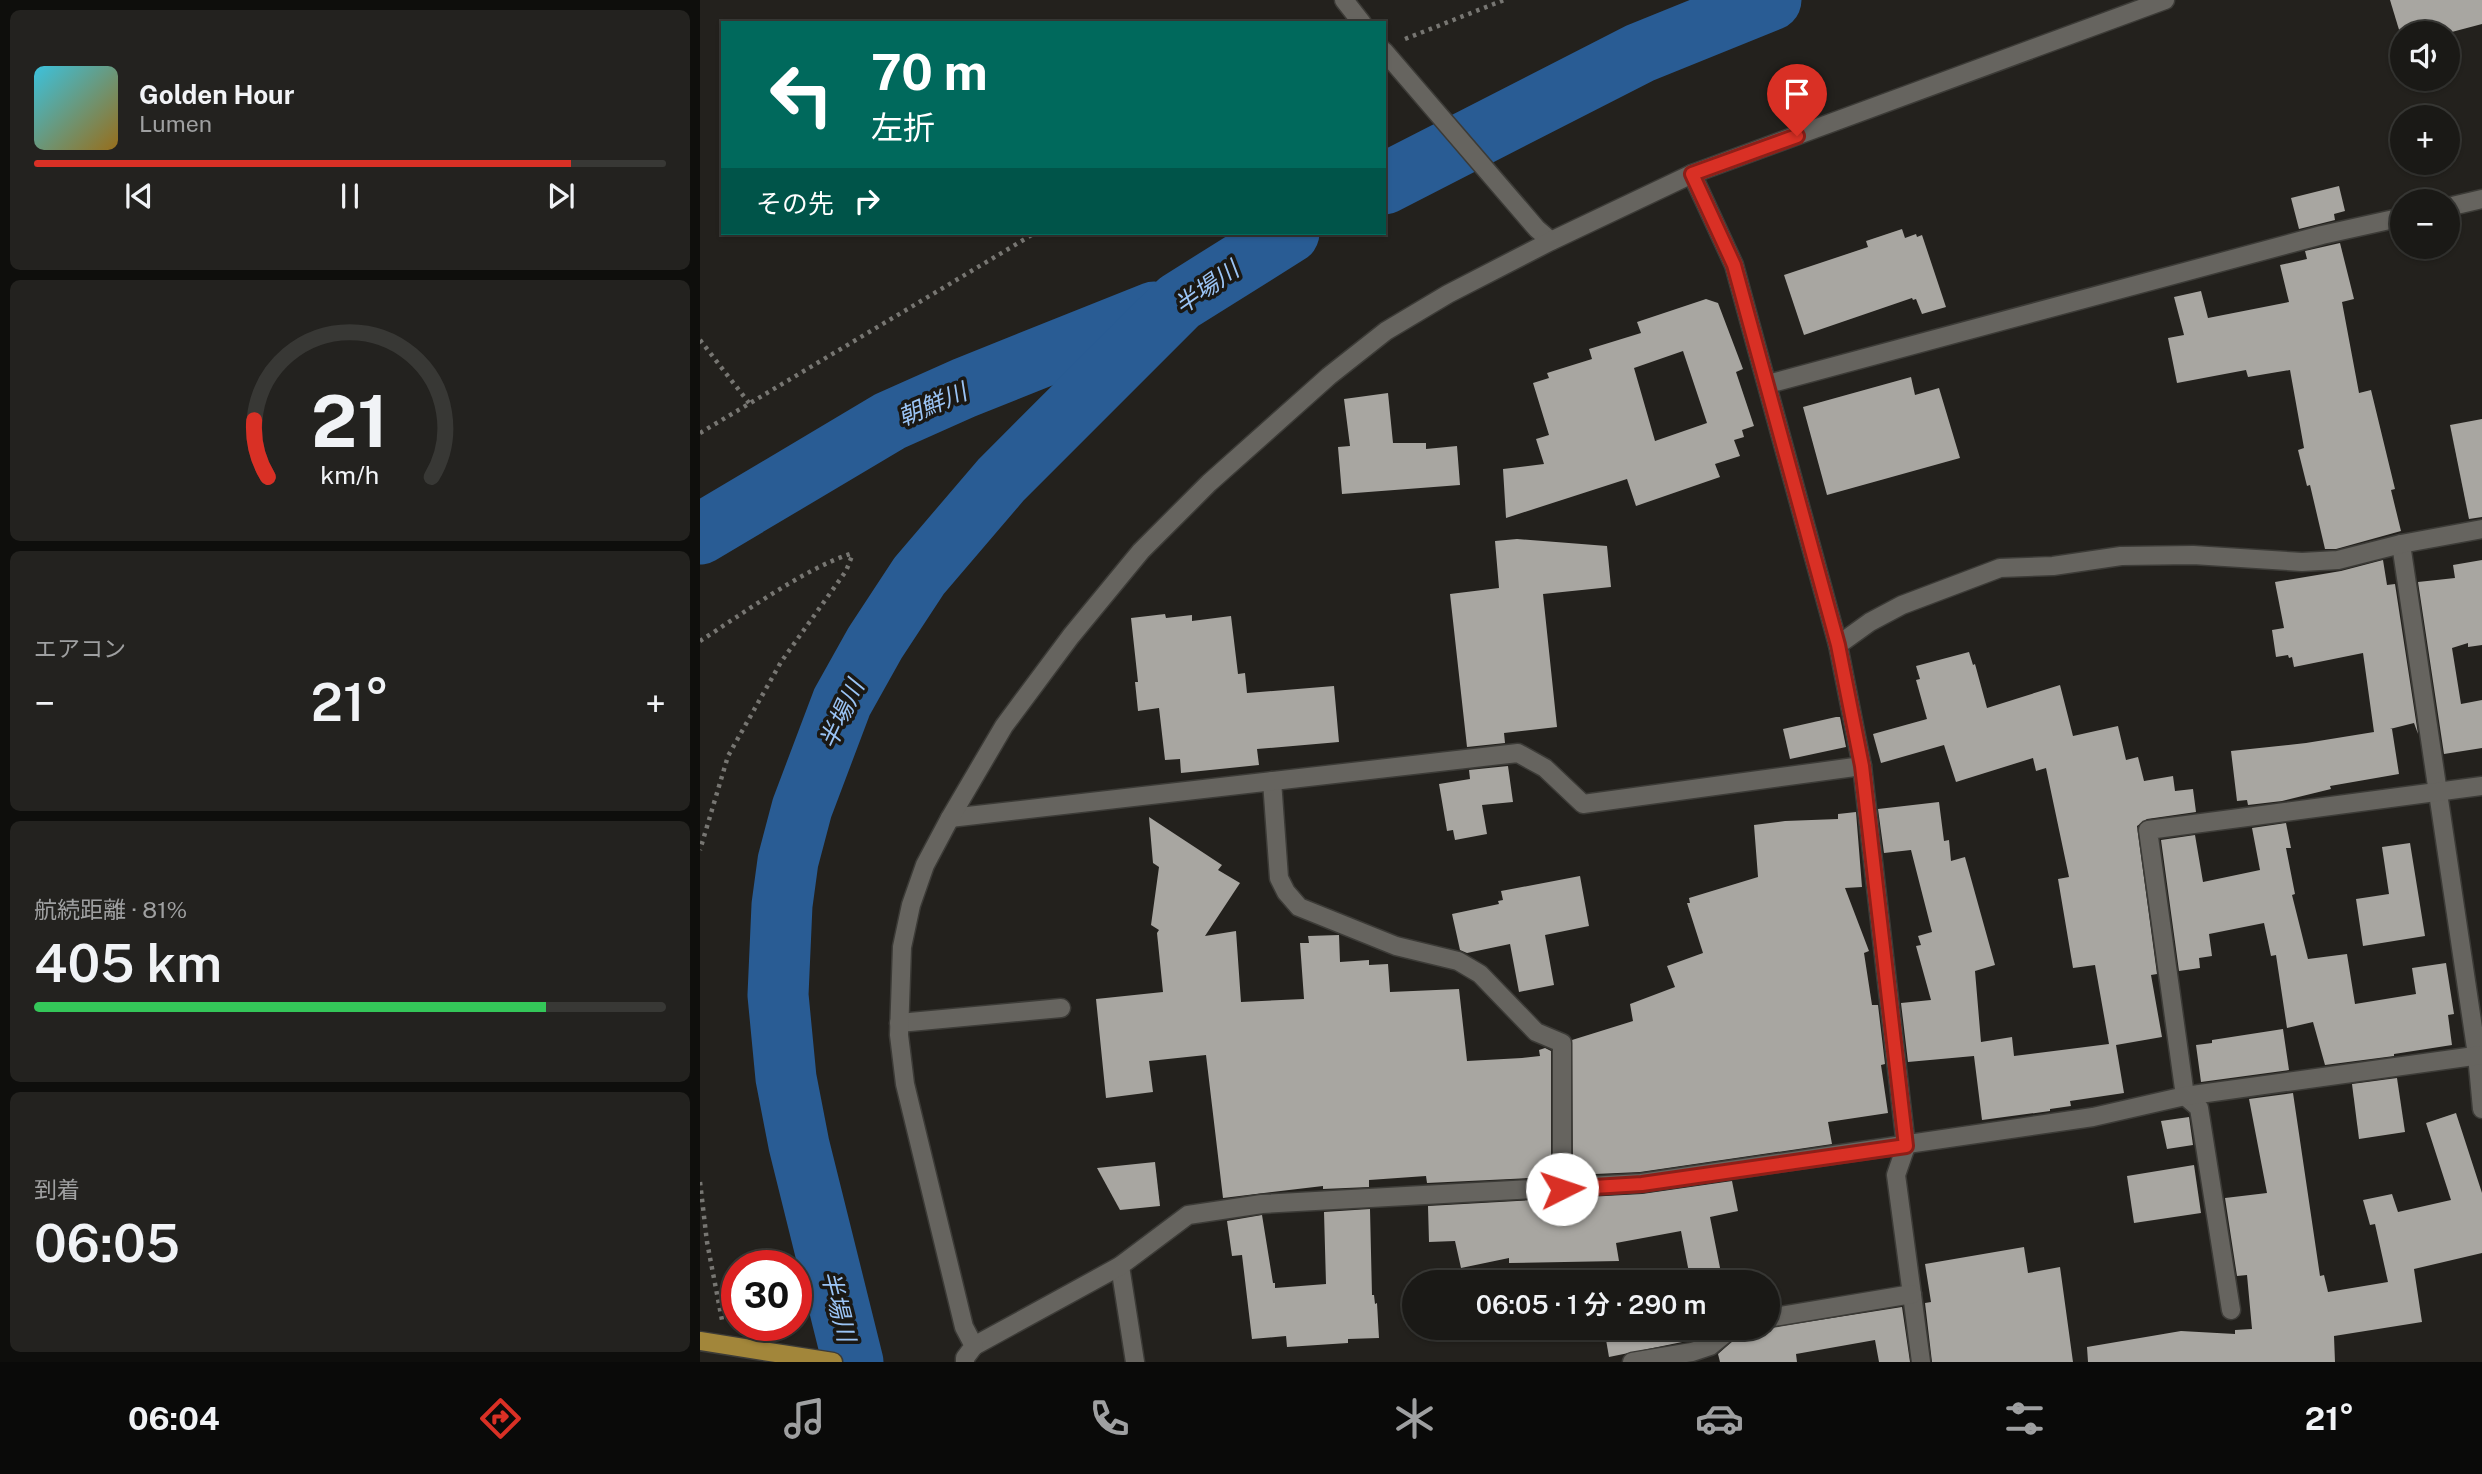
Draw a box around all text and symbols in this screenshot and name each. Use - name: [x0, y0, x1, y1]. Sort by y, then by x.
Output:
- map controls: [2390, 21, 2460, 259]
- button: sound: [2390, 21, 2460, 91]
- text: 70 m: [871, 43, 988, 101]
- icon: left: [756, 49, 847, 140]
- pin: [1767, 64, 1827, 136]
- icon: arrive: [1778, 75, 1816, 113]
- text: Golden Hour: [139, 79, 294, 110]
- button: +: [2390, 105, 2460, 175]
- text: 左折: [871, 109, 935, 146]
- text: Lumen: [139, 110, 212, 137]
- icon: previous: [120, 177, 158, 215]
- icon: pause: [331, 177, 369, 215]
- icon: next: [542, 177, 580, 215]
- icon: right: [848, 182, 886, 220]
- text: その先: [756, 188, 834, 219]
- button: −: [2390, 189, 2460, 259]
- water label: 半場川: [1168, 253, 1246, 319]
- water label: 朝鮮川: [893, 376, 973, 431]
- text: 21: [311, 378, 389, 463]
- text: km/h: [321, 459, 379, 489]
- text: エアコン: [34, 635, 126, 662]
- text: 21°: [311, 672, 389, 733]
- water label: 半場川: [813, 673, 870, 753]
- text: −: [34, 681, 55, 726]
- text: +: [645, 681, 666, 726]
- text: 航続距離 · 81%: [34, 896, 187, 923]
- text: 405 km: [34, 933, 222, 994]
- position arrow: [1525, 1152, 1599, 1226]
- text: 到着: [34, 1176, 80, 1203]
- text: 06:05: [34, 1213, 180, 1274]
- speed limit sign: 30: [721, 1250, 812, 1341]
- water label: 半場川: [817, 1268, 862, 1347]
- text: 06:05 · 1 分 · 290 m: [1476, 1289, 1706, 1320]
- icon: directions: [476, 1394, 525, 1443]
- icon: music: [780, 1394, 829, 1443]
- icon: phone: [1085, 1394, 1134, 1443]
- icon: climate: [1390, 1394, 1439, 1443]
- icon: car: [1695, 1394, 1744, 1443]
- icon: filters: [2000, 1394, 2049, 1443]
- text: 06:04: [128, 1400, 220, 1437]
- text: 21°: [2305, 1400, 2354, 1437]

